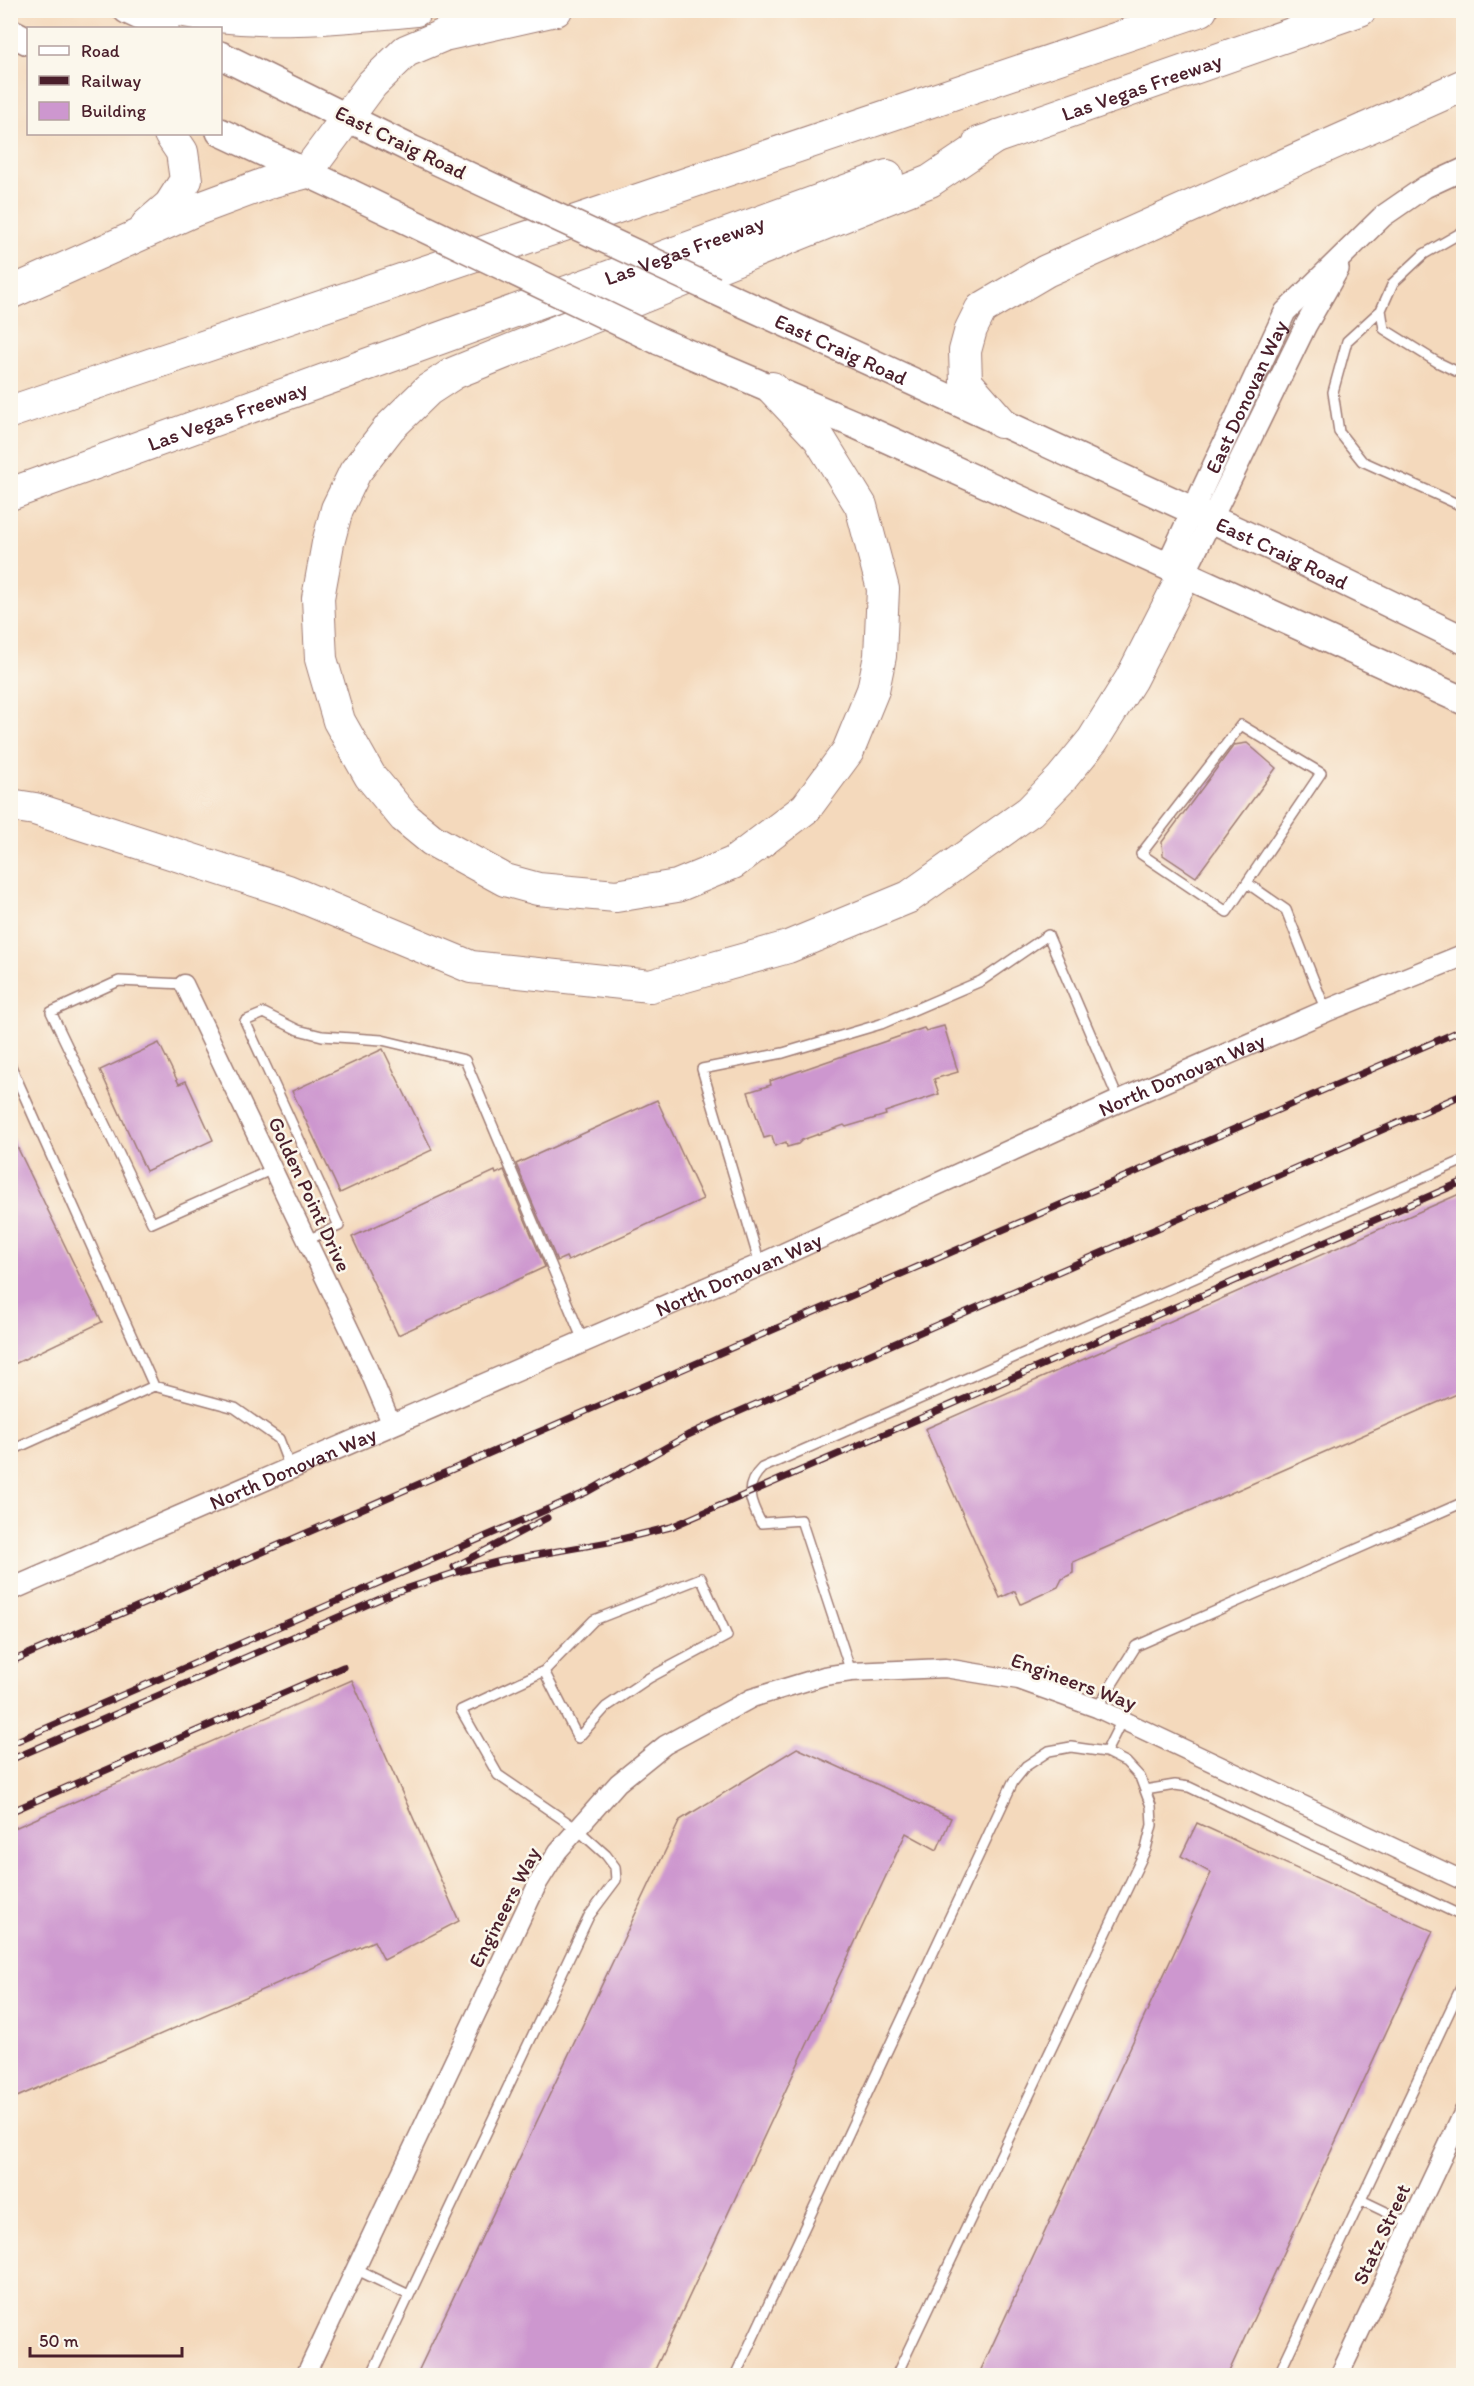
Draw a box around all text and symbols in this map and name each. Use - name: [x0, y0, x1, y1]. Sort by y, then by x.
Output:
- legend: [27, 27, 222, 135]
- text: Road: [81, 40, 120, 62]
- street label: Las Vegas Freeway: [1058, 47, 1225, 126]
- text: Railway: [81, 70, 142, 92]
- street label: East Craig Road: [331, 99, 471, 185]
- text: Building: [81, 100, 147, 122]
- street label: Las Vegas Freeway: [601, 209, 767, 290]
- street label: East Craig Road: [771, 307, 911, 390]
- street label: East Donovan Way: [1199, 316, 1292, 477]
- street label: Las Vegas Freeway: [144, 375, 310, 456]
- street label: East Craig Road: [1212, 511, 1352, 594]
- street label: North Donovan Way: [1094, 1027, 1269, 1121]
- street label: Golden Point Drive: [263, 1112, 357, 1276]
- street label: North Donovan Way: [651, 1226, 826, 1321]
- street label: North Donovan Way: [205, 1420, 380, 1515]
- street label: Engineers Way: [1008, 1647, 1140, 1715]
- street label: Engineers Way: [463, 1843, 545, 1971]
- street label: Statz Street: [1347, 2179, 1415, 2288]
- scale bar: [30, 2320, 182, 2358]
- text: 50 m: [39, 2330, 79, 2352]

